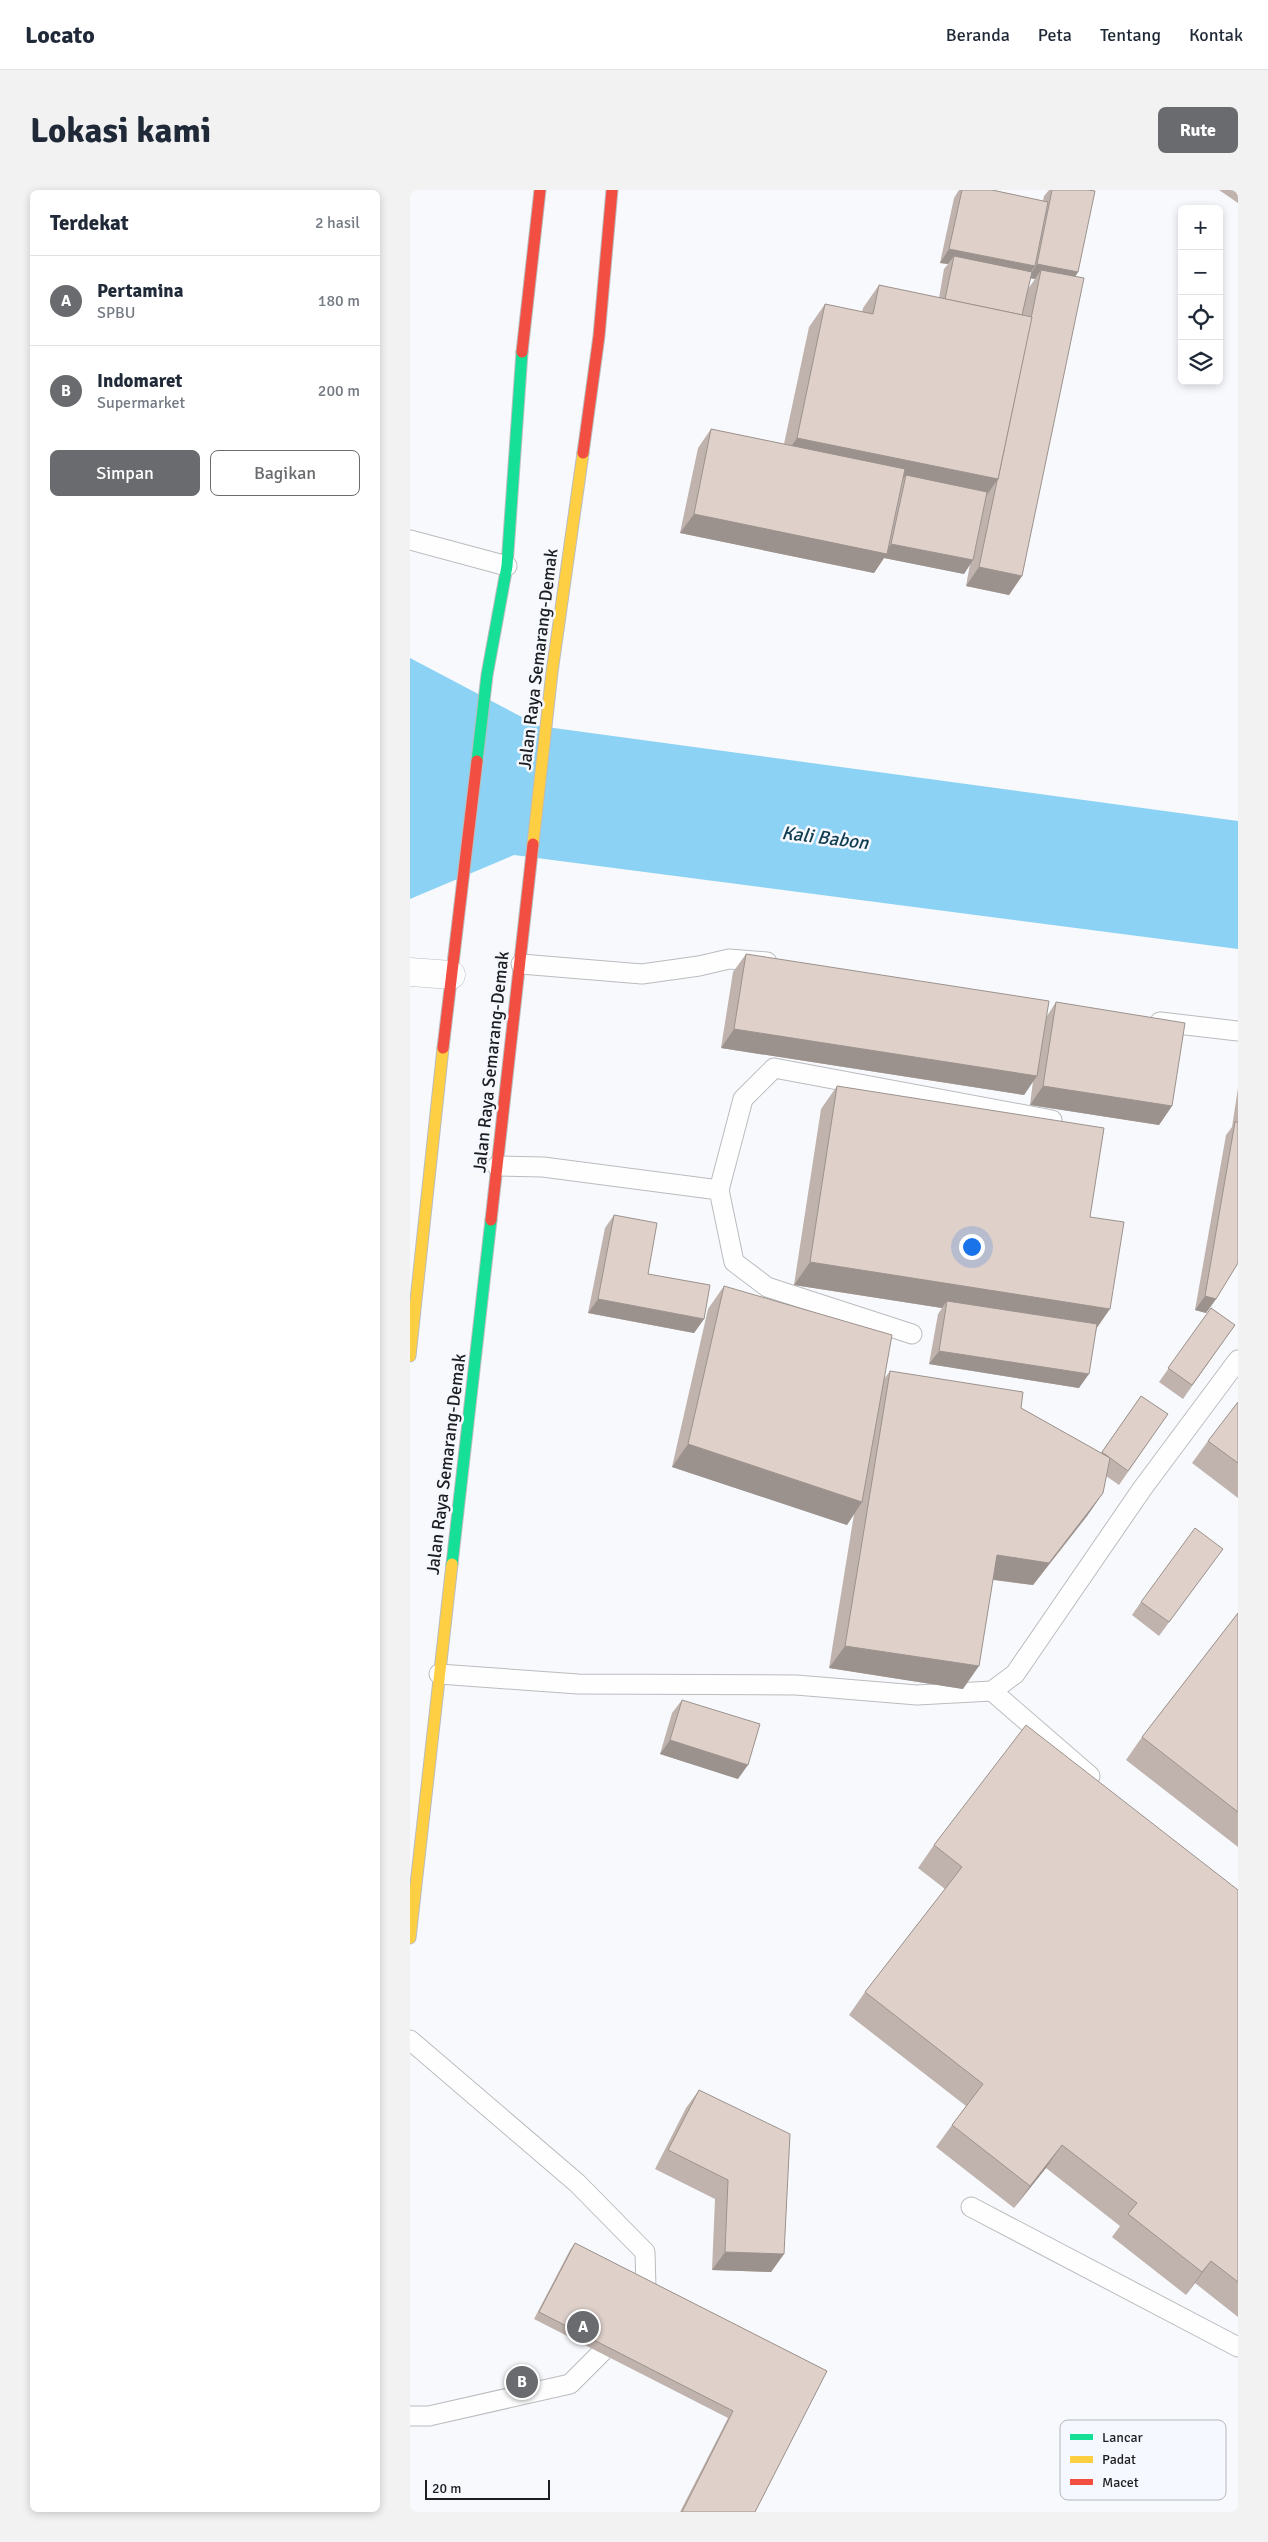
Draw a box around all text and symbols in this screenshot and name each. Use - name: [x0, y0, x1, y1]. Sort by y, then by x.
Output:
- text: Locato: [25, 20, 95, 50]
- text: Beranda: [946, 24, 1010, 46]
- text: Peta: [1038, 24, 1072, 46]
- text: Tentang: [1100, 24, 1161, 46]
- text: Kontak: [1189, 24, 1243, 46]
- button: Rute: [1158, 107, 1238, 153]
- text: Lokasi kami: [30, 109, 211, 152]
- map controls: [1178, 205, 1223, 385]
- button: +: [1178, 205, 1223, 250]
- text: Terdekat: [50, 210, 129, 236]
- text: 2 hasil: [315, 213, 360, 233]
- button: −: [1178, 250, 1223, 295]
- text: Pertamina: [97, 279, 183, 303]
- text: A: [61, 291, 71, 311]
- text: 180 m: [318, 291, 360, 311]
- button: locate: [1178, 295, 1223, 340]
- text: SPBU: [97, 303, 135, 323]
- button: layers: [1178, 340, 1223, 385]
- text: Indomaret: [97, 369, 182, 393]
- text: B: [61, 381, 71, 401]
- text: 200 m: [318, 381, 360, 401]
- text: Supermarket: [97, 393, 185, 413]
- button: Simpan: [50, 450, 200, 496]
- button: Bagikan: [210, 450, 360, 496]
- street label: Jalan Raya Semarang-Demak: [514, 547, 562, 771]
- water label: Kali Babon: [780, 821, 870, 855]
- street label: Jalan Raya Semarang-Demak: [468, 950, 514, 1174]
- your location: [959, 1234, 985, 1260]
- street label: Jalan Raya Semarang-Demak: [422, 1352, 470, 1576]
- pin: A: [567, 2308, 599, 2346]
- pin: B: [506, 2363, 538, 2401]
- legend: [1060, 2420, 1226, 2500]
- text: Lancar: [1102, 2429, 1144, 2446]
- text: Padat: [1102, 2451, 1136, 2468]
- text: Macet: [1102, 2474, 1139, 2491]
- scale bar: [425, 2477, 550, 2500]
- text: 20 m: [432, 2480, 461, 2497]

